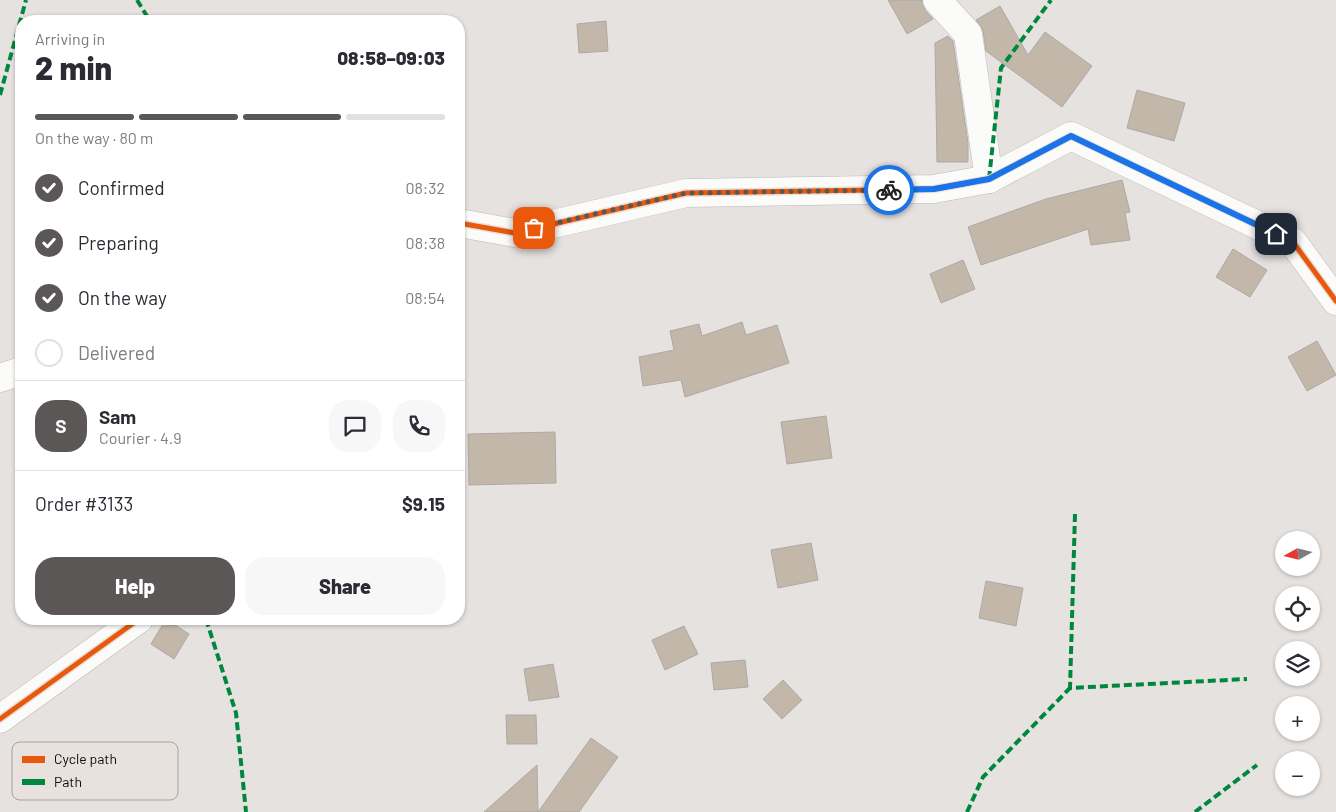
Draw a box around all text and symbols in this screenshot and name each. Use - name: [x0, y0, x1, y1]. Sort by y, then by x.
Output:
- text: Arriving in: [35, 29, 105, 48]
- text: 08:58–09:03: [337, 46, 445, 69]
- text: 2 min: [35, 48, 112, 86]
- text: On the way · 80 m: [35, 128, 153, 147]
- courier: [864, 165, 914, 215]
- icon: check: [35, 174, 63, 202]
- text: Confirmed: [78, 176, 165, 199]
- icon: bike: [875, 176, 903, 204]
- text: 08:32: [405, 178, 445, 197]
- pin: [513, 207, 555, 249]
- pin: [1255, 213, 1297, 255]
- icon: bag: [520, 214, 548, 242]
- icon: home: [1262, 220, 1290, 248]
- icon: check: [35, 229, 63, 257]
- text: Preparing: [78, 231, 159, 254]
- text: 08:38: [406, 233, 445, 252]
- icon: check: [35, 284, 63, 312]
- text: On the way: [78, 286, 167, 309]
- text: 08:54: [405, 288, 445, 307]
- text: Delivered: [78, 341, 155, 364]
- button: chat: [329, 400, 381, 452]
- button: phone: [393, 400, 445, 452]
- text: Sam: [99, 405, 136, 428]
- text: S: [55, 414, 67, 437]
- text: Courier · 4.9: [99, 428, 182, 447]
- text: Order #3133: [35, 492, 133, 515]
- text: $9.15: [402, 492, 445, 515]
- north arrow: [1275, 531, 1320, 576]
- map controls: [1275, 531, 1320, 796]
- button: Help: [35, 557, 235, 615]
- button: Share: [245, 557, 445, 615]
- button: locate: [1275, 586, 1320, 631]
- button: layers: [1275, 641, 1320, 686]
- button: +: [1275, 696, 1320, 741]
- legend: [12, 742, 178, 800]
- text: Cycle path: [54, 750, 117, 767]
- button: −: [1275, 751, 1320, 796]
- text: Path: [54, 773, 82, 790]

